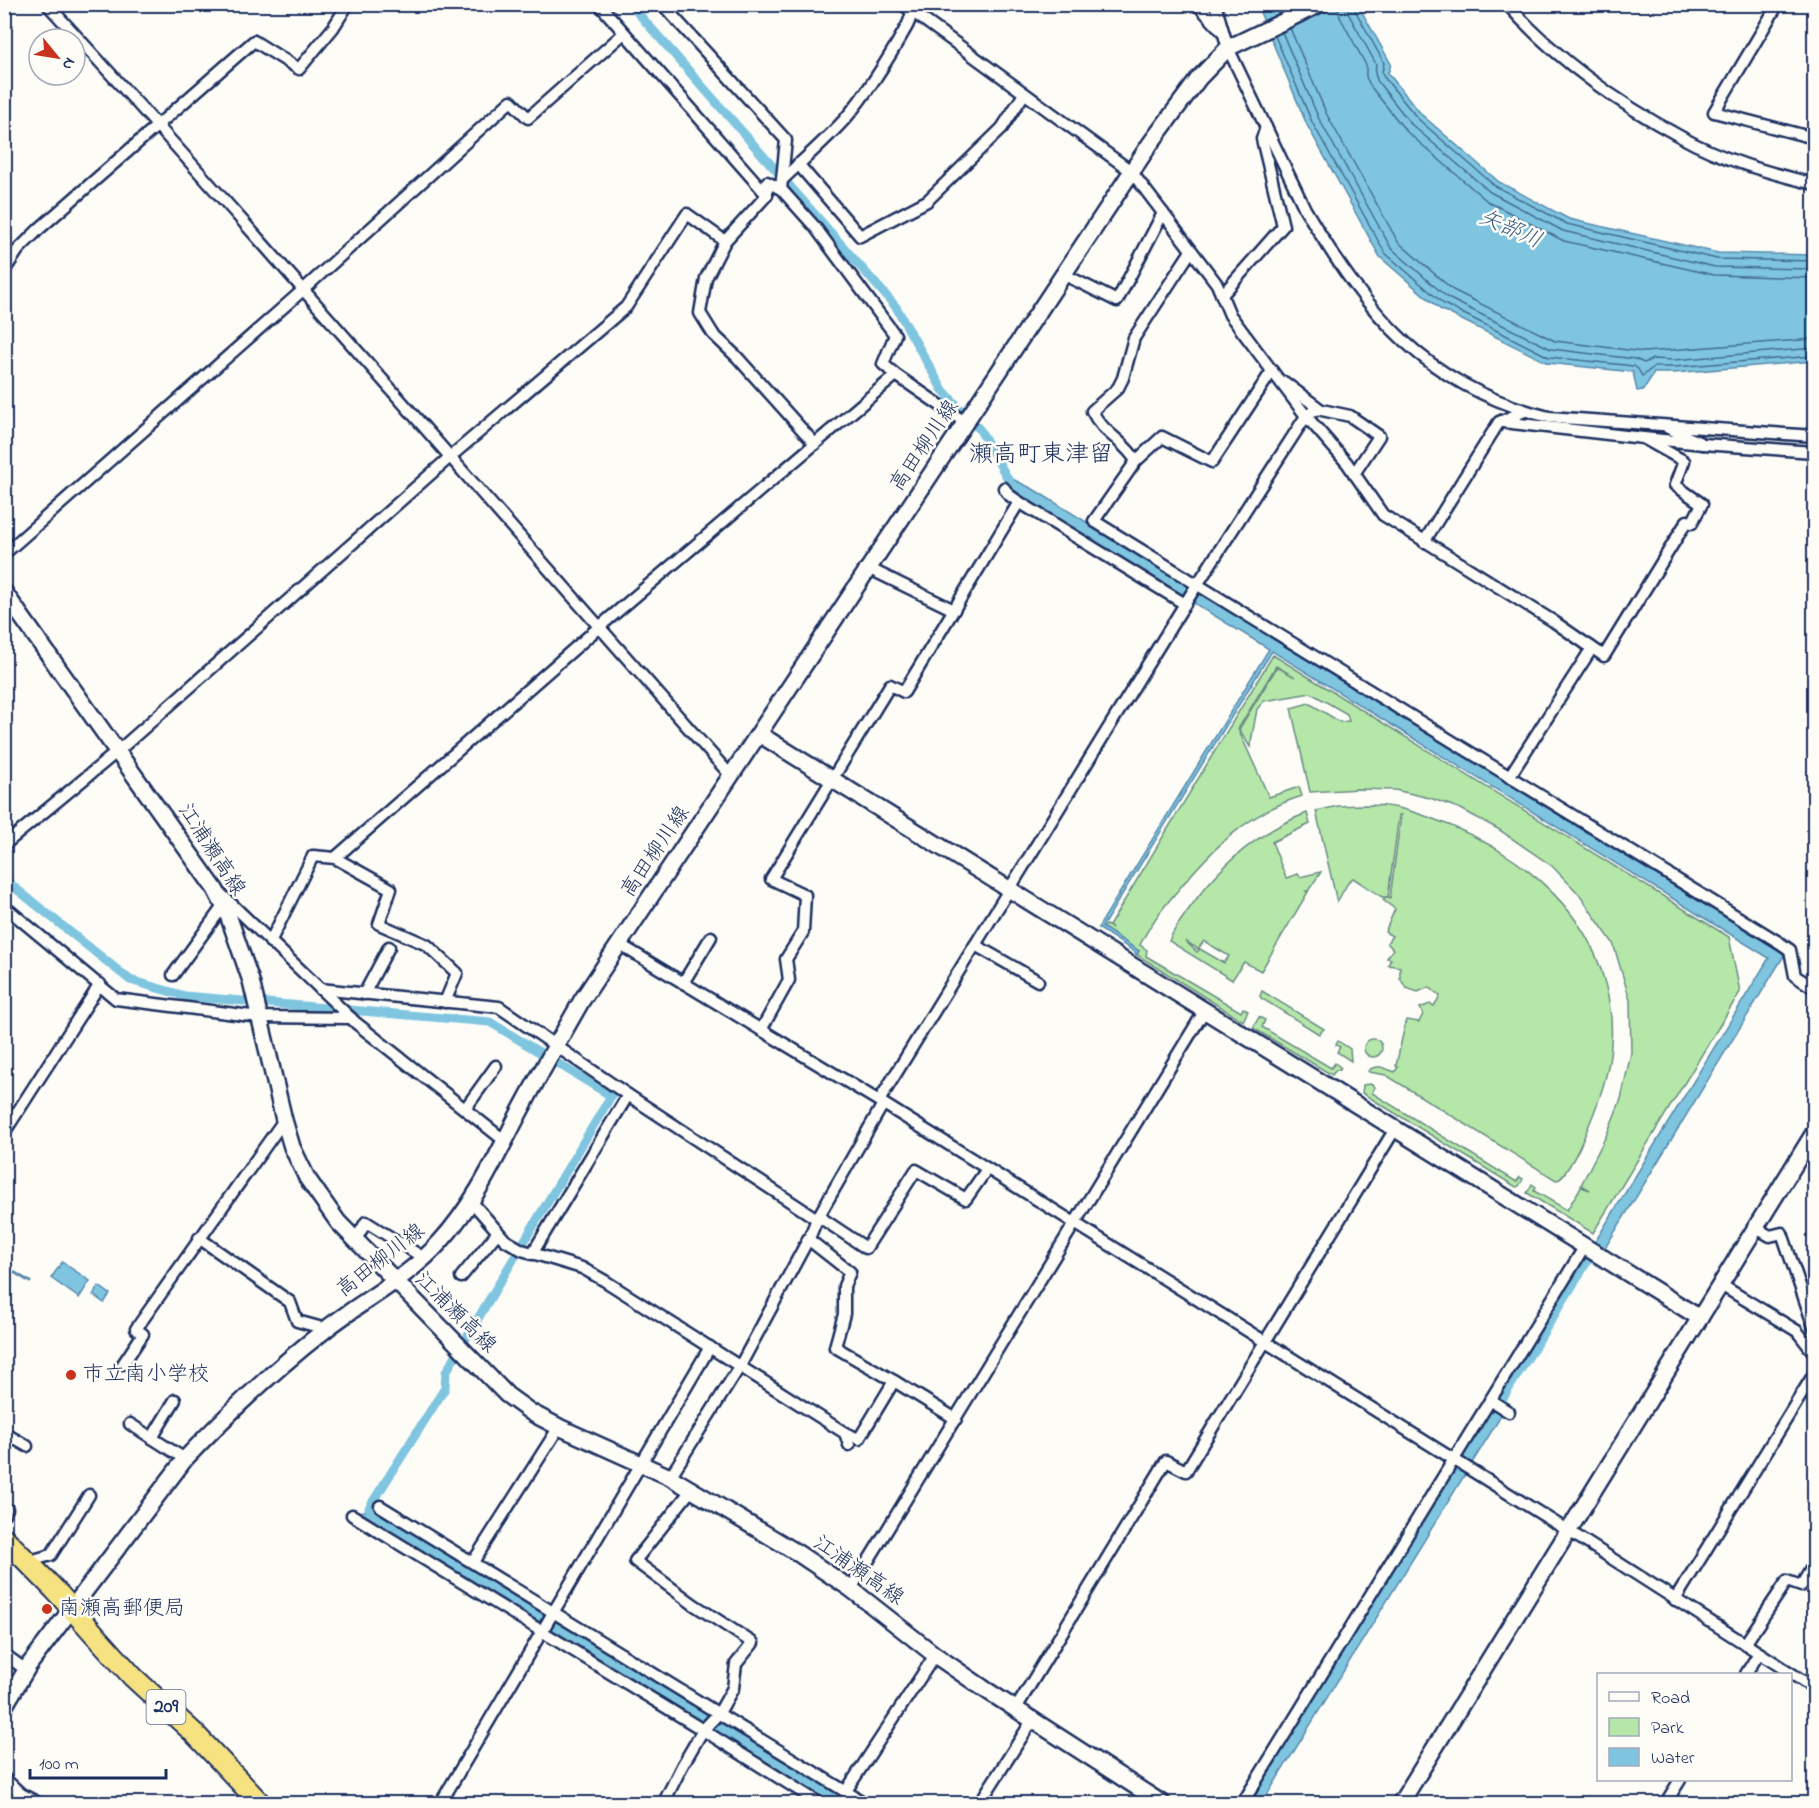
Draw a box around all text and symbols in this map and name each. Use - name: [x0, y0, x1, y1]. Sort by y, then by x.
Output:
- north arrow: [27, 27, 87, 87]
- text: N: [55, 53, 81, 74]
- water label: 矢部川: [1473, 202, 1547, 258]
- street label: 高田柳川線: [883, 394, 967, 498]
- district label: 瀬高町東津留: [969, 438, 1113, 473]
- street label: 江浦瀬高線: [170, 798, 252, 902]
- street label: 高田柳川線: [614, 800, 698, 904]
- street label: 高田柳川線: [330, 1217, 432, 1305]
- street label: 江浦瀬高線: [407, 1265, 503, 1361]
- place label: 市立南小学校: [83, 1360, 209, 1390]
- marker: 市立南小学校: [64, 1368, 78, 1382]
- street label: 江浦瀬高線: [806, 1529, 910, 1613]
- place label: 南瀬高郵便局: [59, 1594, 185, 1624]
- marker: 南瀬高郵便局: [40, 1602, 54, 1616]
- legend: [1597, 1673, 1792, 1781]
- text: Road: [1651, 1686, 1690, 1712]
- road number: 209: [146, 1690, 186, 1724]
- text: Park: [1651, 1716, 1684, 1742]
- scale bar: [30, 1742, 166, 1780]
- text: Water: [1651, 1746, 1695, 1772]
- text: 100 m: [39, 1752, 79, 1778]

